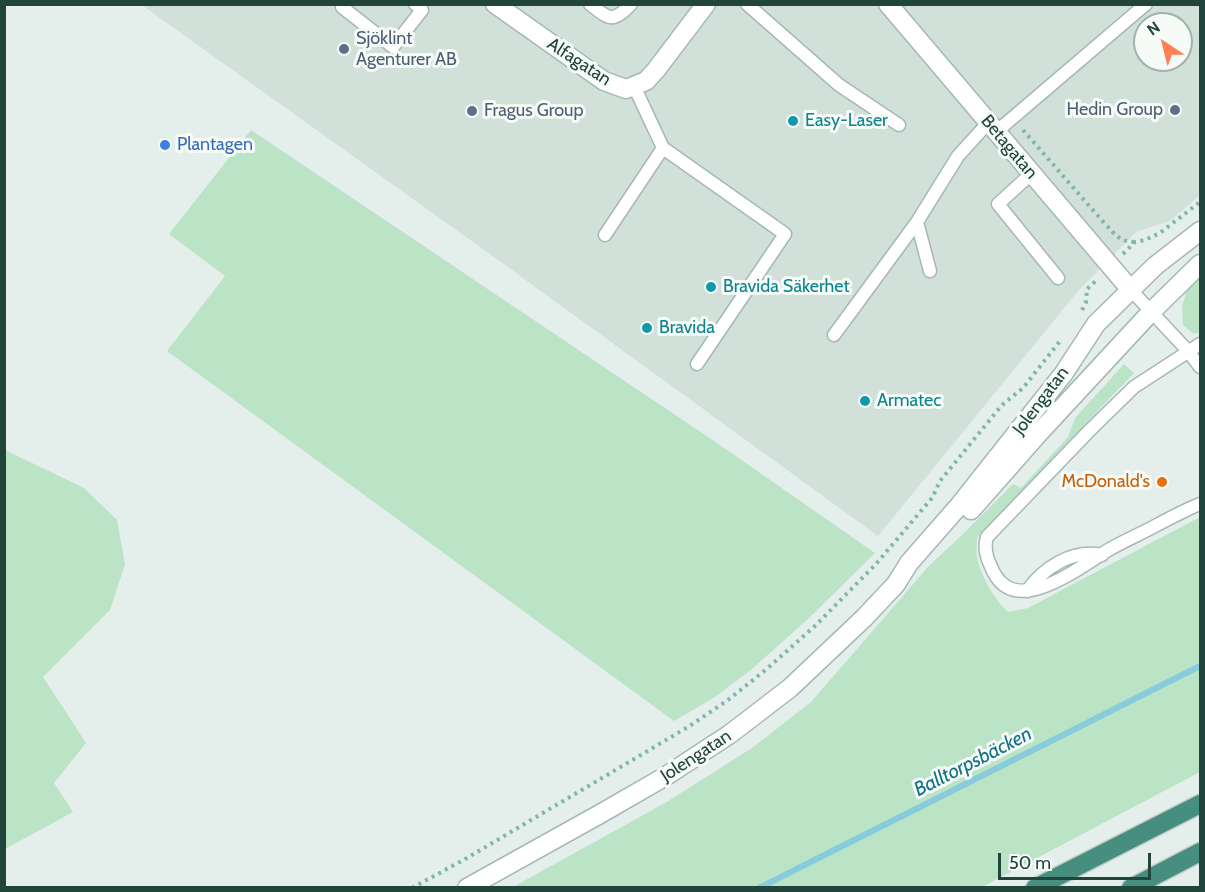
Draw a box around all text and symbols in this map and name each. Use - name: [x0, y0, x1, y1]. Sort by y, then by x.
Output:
- north arrow: [1133, 12, 1193, 72]
- text: N: [1143, 17, 1164, 40]
- place label: Sjöklint Agenturer AB: [356, 28, 457, 70]
- street label: Alfagatan: [543, 33, 615, 91]
- marker: Sjöklint Agenturer AB: [337, 42, 351, 56]
- place label: Hedin Group: [1067, 99, 1163, 121]
- place label: Fragus Group: [484, 100, 584, 122]
- marker: Hedin Group: [1168, 103, 1182, 117]
- marker: Fragus Group: [465, 104, 479, 118]
- place label: Easy-Laser: [805, 110, 888, 132]
- street label: Betagatan: [976, 111, 1042, 183]
- marker: Easy-Laser: [786, 114, 800, 128]
- place label: Plantagen: [177, 134, 253, 156]
- marker: Plantagen: [158, 138, 172, 152]
- place label: Bravida Säkerhet: [723, 276, 850, 298]
- marker: Bravida Säkerhet: [704, 280, 718, 294]
- place label: Bravida: [659, 317, 715, 339]
- marker: Bravida: [640, 321, 654, 335]
- street label: Jolengatan: [1008, 363, 1074, 439]
- place label: Armatec: [877, 390, 941, 412]
- marker: Armatec: [858, 394, 872, 408]
- place label: McDonald's: [1062, 471, 1150, 493]
- marker: McDonald's: [1155, 475, 1169, 489]
- water label: Balltorpsbäcken: [910, 722, 1036, 802]
- street label: Jolengatan: [657, 725, 735, 787]
- scale bar: [1001, 841, 1154, 879]
- text: 50 m: [1009, 852, 1051, 874]

